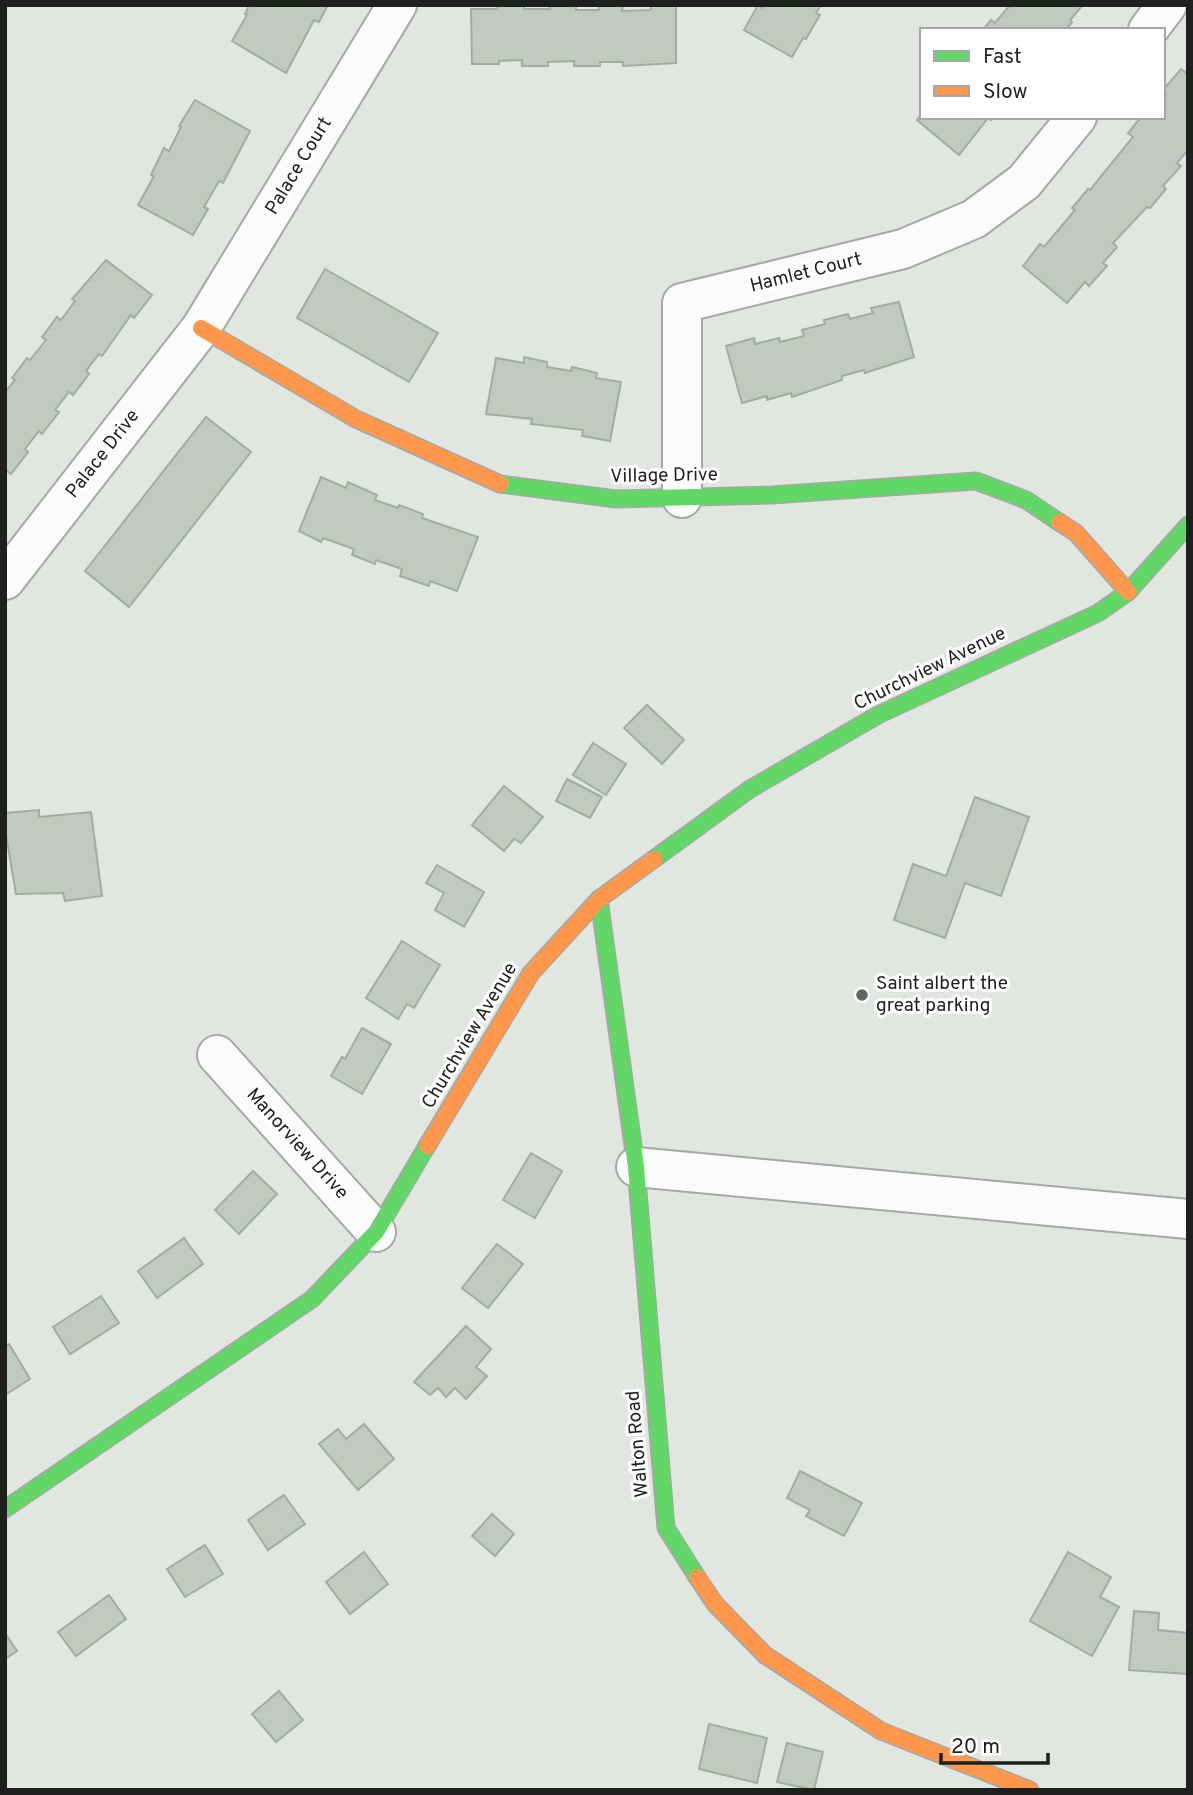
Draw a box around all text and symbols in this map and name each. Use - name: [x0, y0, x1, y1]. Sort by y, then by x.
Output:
- legend: [920, 28, 1165, 119]
- text: Fast: [983, 44, 1022, 71]
- text: Slow: [983, 79, 1028, 106]
- street label: Palace Court: [260, 113, 338, 219]
- street label: Hamlet Court: [748, 248, 864, 298]
- street label: Palace Drive: [61, 405, 145, 503]
- street label: Village Drive: [610, 463, 718, 489]
- street label: Churchview Avenue: [850, 622, 1010, 716]
- street label: Churchview Avenue: [417, 959, 523, 1113]
- place label: Saint albert the great parking: [876, 972, 1008, 1018]
- marker: Saint albert the great parking: [854, 987, 870, 1003]
- street label: Manorview Drive: [241, 1083, 353, 1205]
- street label: Walton Road: [621, 1390, 655, 1498]
- scale bar: [941, 1722, 1048, 1766]
- text: 20 m: [951, 1734, 1000, 1761]

